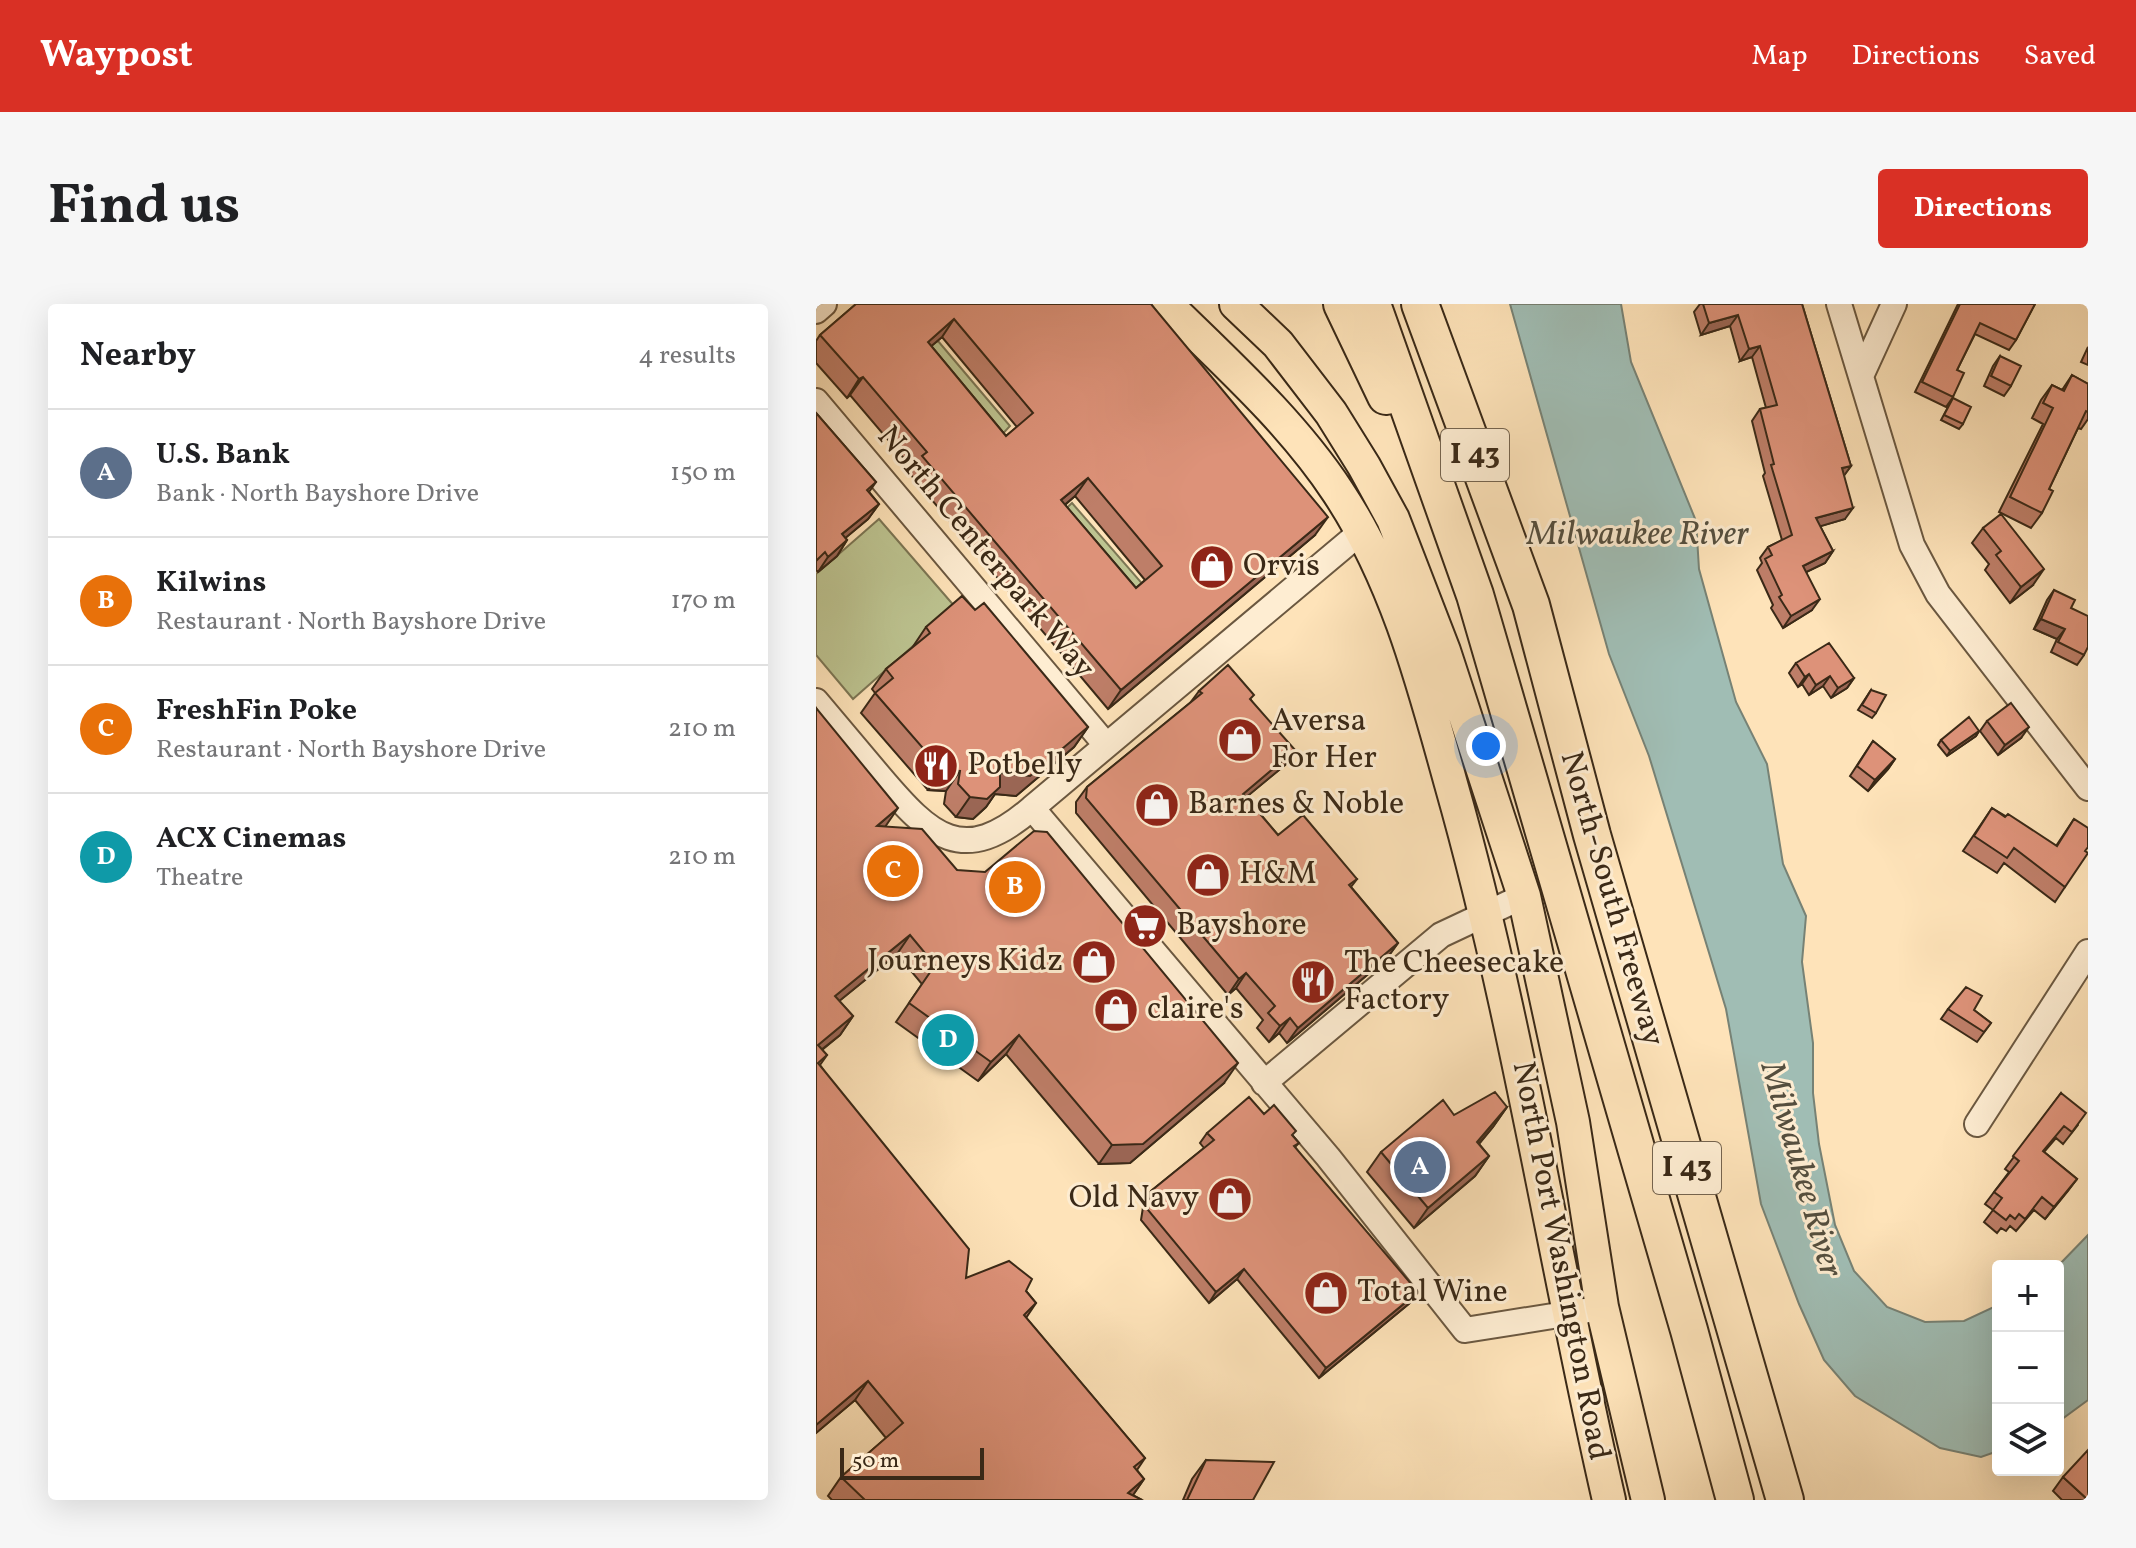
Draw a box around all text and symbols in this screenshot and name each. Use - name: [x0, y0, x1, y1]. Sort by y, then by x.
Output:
- text: Waypost: [40, 30, 193, 83]
- text: Map: [1752, 37, 1808, 76]
- text: Directions: [1852, 37, 1980, 76]
- text: Saved: [2024, 37, 2096, 76]
- text: Find us: [48, 169, 240, 247]
- button: Directions: [1878, 169, 2088, 248]
- text: Nearby: [80, 333, 196, 380]
- text: 4 results: [638, 338, 736, 374]
- street label: North Centerpark Way: [866, 417, 1104, 689]
- road number: I 43: [1441, 429, 1509, 481]
- text: U.S. Bank: [156, 434, 290, 476]
- text: A: [97, 455, 115, 491]
- text: 150 m: [670, 455, 736, 491]
- text: Bank · North Bayshore Drive: [156, 476, 479, 512]
- water label: Milwaukee River: [1526, 512, 1749, 559]
- shop icon: Orvis: [1188, 543, 1236, 591]
- place label: Orvis: [1243, 545, 1320, 589]
- text: Kilwins: [156, 562, 266, 604]
- text: B: [97, 583, 115, 619]
- text: 170 m: [671, 583, 736, 619]
- text: Restaurant · North Bayshore Drive: [156, 604, 546, 640]
- text: FreshFin Poke: [156, 690, 357, 732]
- place label: Aversa For Her: [1271, 700, 1377, 781]
- text: C: [98, 711, 114, 747]
- text: 210 m: [668, 711, 736, 747]
- shop icon: Aversa For Her: [1216, 716, 1264, 764]
- your location: [1466, 726, 1506, 766]
- text: Restaurant · North Bayshore Drive: [156, 732, 546, 768]
- restaurant icon: Potbelly: [912, 742, 960, 790]
- place label: Potbelly: [967, 744, 1082, 788]
- street label: North-South Freeway: [1548, 746, 1674, 1052]
- shop icon: Barnes & Noble: [1133, 781, 1181, 829]
- place label: Barnes & Noble: [1188, 783, 1404, 827]
- text: ACX Cinemas: [156, 818, 346, 860]
- text: D: [96, 839, 116, 875]
- text: 210 m: [668, 839, 736, 875]
- pin: C: [867, 841, 919, 901]
- shop icon: H&M: [1184, 851, 1232, 899]
- place label: H&M: [1239, 853, 1317, 897]
- pin: B: [989, 857, 1041, 917]
- text: Theatre: [156, 860, 243, 896]
- supermarket icon: Bayshore: [1121, 902, 1169, 950]
- place label: Bayshore: [1176, 904, 1307, 948]
- shop icon: Journeys Kidz: [1070, 938, 1118, 986]
- place label: Journeys Kidz: [867, 940, 1063, 984]
- place label: The Cheesecake Factory: [1344, 942, 1564, 1023]
- restaurant icon: The Cheesecake Factory: [1289, 958, 1337, 1006]
- shop icon: claire's: [1092, 986, 1140, 1034]
- place label: claire's: [1147, 988, 1244, 1032]
- pin: D: [922, 1010, 974, 1070]
- water label: Milwaukee River: [1747, 1056, 1853, 1283]
- street label: North Port Washington Road: [1500, 1058, 1620, 1464]
- pin: A: [1394, 1137, 1446, 1197]
- road number: I 43: [1653, 1142, 1721, 1194]
- shop icon: Old Navy: [1206, 1175, 1254, 1223]
- place label: Old Navy: [1069, 1177, 1199, 1221]
- map controls: [1992, 1260, 2064, 1476]
- button: +: [1992, 1260, 2064, 1332]
- shop icon: Total Wine: [1302, 1269, 1350, 1317]
- place label: Total Wine: [1357, 1271, 1508, 1315]
- button: −: [1992, 1332, 2064, 1404]
- button: layers: [1992, 1404, 2064, 1476]
- scale bar: [840, 1444, 984, 1480]
- text: 50 m: [852, 1446, 899, 1477]

